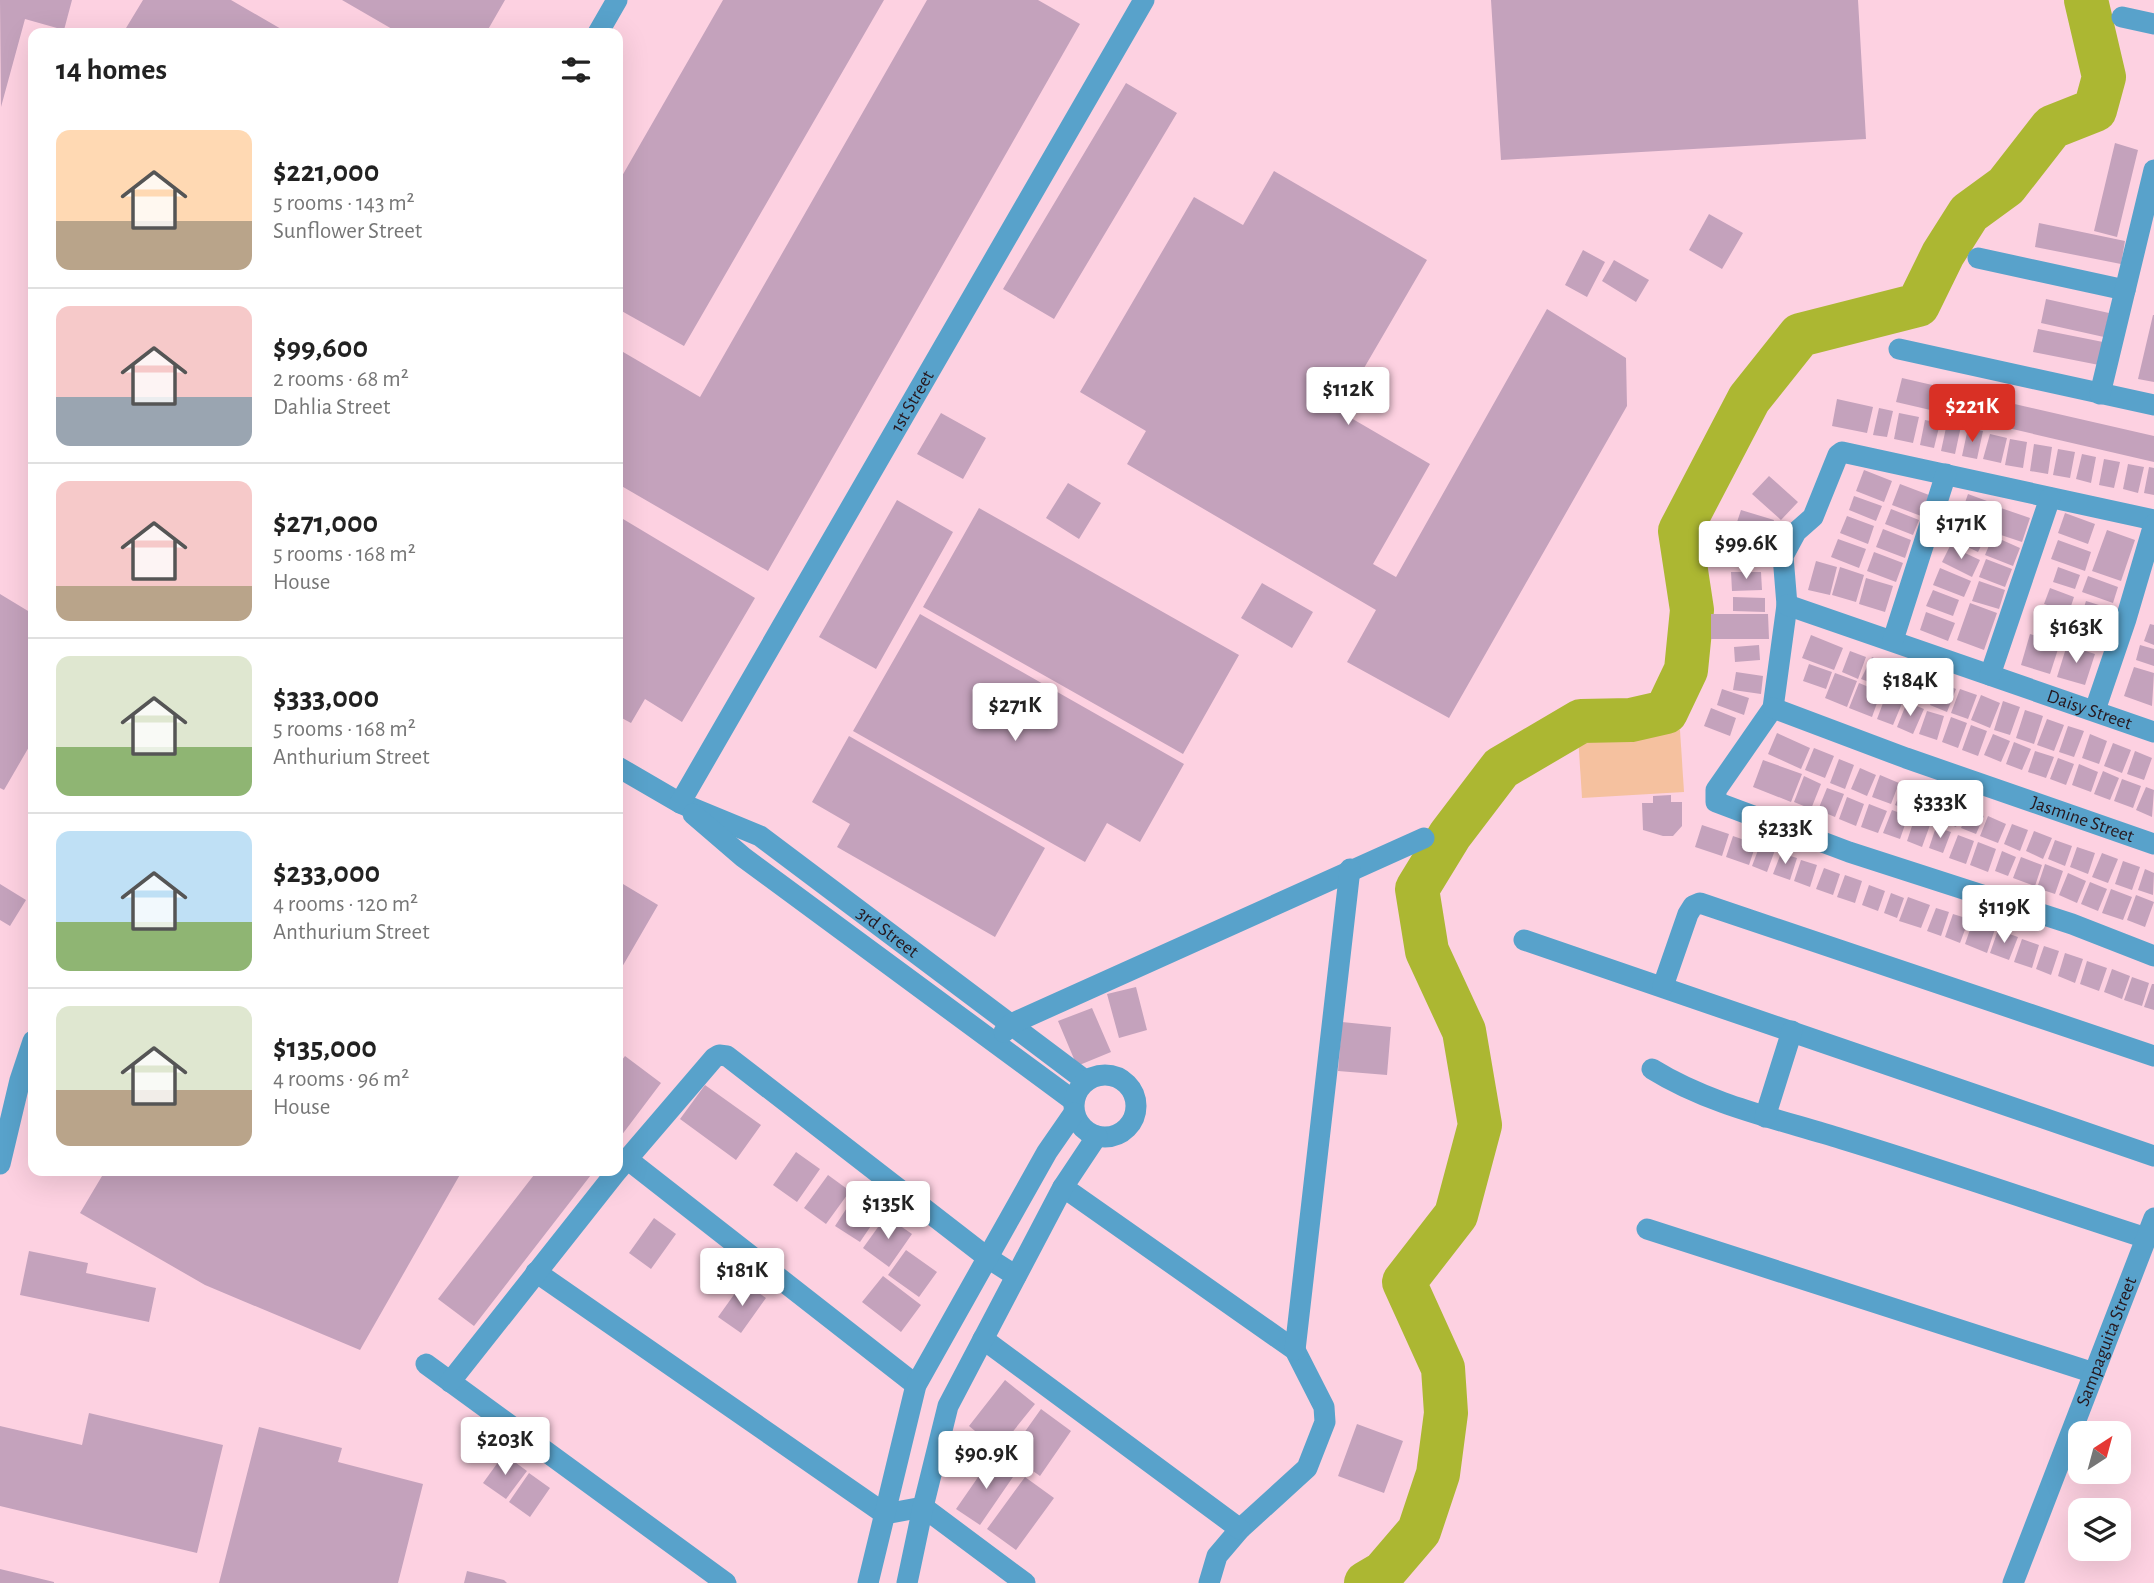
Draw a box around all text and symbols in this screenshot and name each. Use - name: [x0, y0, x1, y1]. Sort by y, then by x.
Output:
- icon: filters: [557, 51, 595, 89]
- text: 14 homes: [56, 55, 167, 85]
- text: $221,000: [273, 157, 379, 187]
- icon: home: [112, 158, 196, 242]
- text: 5 rooms · 143 m²: [273, 192, 415, 215]
- text: Sunflower Street: [273, 220, 422, 243]
- text: $99,600: [273, 333, 368, 363]
- icon: home: [112, 334, 196, 418]
- street label: 1st Street: [887, 367, 937, 435]
- text: 2 rooms · 68 m²: [273, 368, 409, 391]
- pin: $112K: [1299, 368, 1397, 427]
- text: $112K: [1322, 378, 1374, 401]
- pin: $221K: [1923, 384, 2021, 444]
- text: $221K: [1945, 395, 1999, 418]
- text: Dahlia Street: [273, 396, 390, 419]
- pin: $171K: [1912, 502, 2010, 561]
- text: $271,000: [273, 508, 378, 538]
- icon: home: [112, 509, 196, 593]
- text: $171K: [1936, 512, 1986, 535]
- pin: $99.6K: [1689, 522, 1803, 581]
- text: $99.6K: [1715, 532, 1777, 555]
- text: 5 rooms · 168 m²: [273, 543, 416, 566]
- text: House: [273, 571, 330, 594]
- pin: $163K: [2027, 606, 2125, 665]
- text: $163K: [2049, 616, 2103, 639]
- pin: $184K: [1861, 658, 1959, 718]
- text: $184K: [1883, 669, 1937, 692]
- text: $333,000: [273, 683, 379, 713]
- icon: home: [112, 684, 196, 768]
- pin: $271K: [966, 684, 1064, 743]
- street label: Daisy Street: [2044, 686, 2134, 733]
- text: $271K: [989, 694, 1041, 717]
- text: 5 rooms · 168 m²: [273, 718, 416, 741]
- text: Anthurium Street: [273, 746, 430, 769]
- pin: $333K: [1891, 780, 1989, 840]
- text: $333K: [1913, 791, 1967, 814]
- street label: Jasmine Street: [2029, 793, 2137, 846]
- pin: $233K: [1736, 806, 1834, 866]
- text: $233K: [1758, 817, 1812, 840]
- text: $233,000: [273, 858, 380, 888]
- icon: home: [112, 859, 196, 943]
- pin: $119K: [1955, 886, 2053, 945]
- text: 4 rooms · 120 m²: [273, 893, 418, 916]
- text: $119K: [1978, 896, 2030, 919]
- street label: 3rd Street: [853, 903, 922, 961]
- text: Anthurium Street: [273, 921, 430, 944]
- text: $135,000: [273, 1033, 377, 1063]
- icon: home: [112, 1034, 196, 1118]
- text: 4 rooms · 96 m²: [273, 1068, 409, 1091]
- text: House: [273, 1096, 330, 1119]
- pin: $135K: [839, 1182, 937, 1241]
- text: $135K: [862, 1192, 914, 1215]
- pin: $181K: [693, 1248, 791, 1308]
- text: $181K: [716, 1259, 768, 1282]
- street label: Sampaguita Street: [2073, 1274, 2140, 1409]
- pin: $203K: [456, 1418, 554, 1477]
- north arrow: [2068, 1421, 2132, 1484]
- map controls: [2068, 1421, 2131, 1561]
- text: $203K: [477, 1428, 533, 1451]
- pin: $90.9K: [929, 1432, 1043, 1491]
- text: $90.9K: [954, 1442, 1018, 1465]
- button: layers: [2068, 1498, 2131, 1561]

